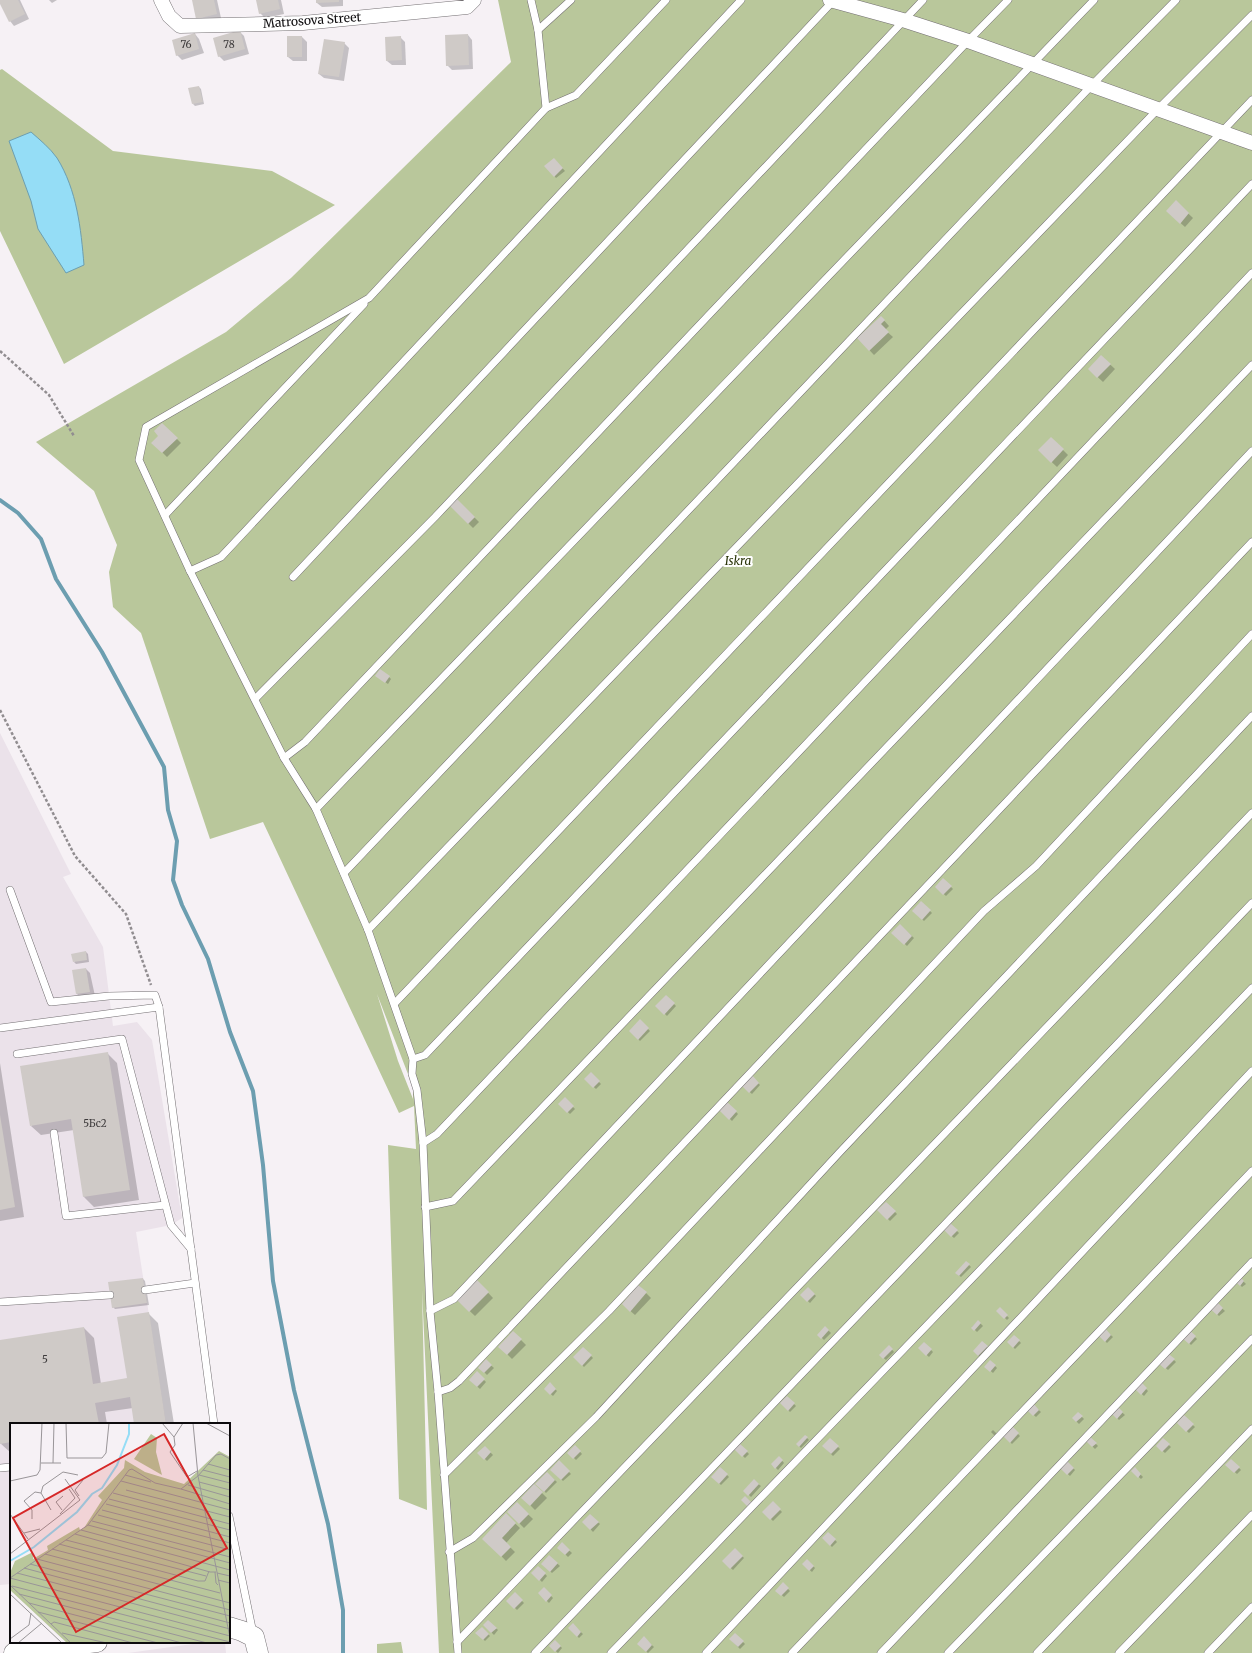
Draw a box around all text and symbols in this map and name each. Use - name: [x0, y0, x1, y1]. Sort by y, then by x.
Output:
- street label: Matrosova Street: [262, 9, 362, 31]
- house number: 76: [180, 38, 192, 51]
- house number: 78: [223, 38, 235, 51]
- park label: Iskra: [725, 553, 751, 568]
- house number: 5Бс2: [83, 1117, 107, 1130]
- house number: 5: [42, 1353, 48, 1366]
- inset map: [10, 1423, 230, 1643]

